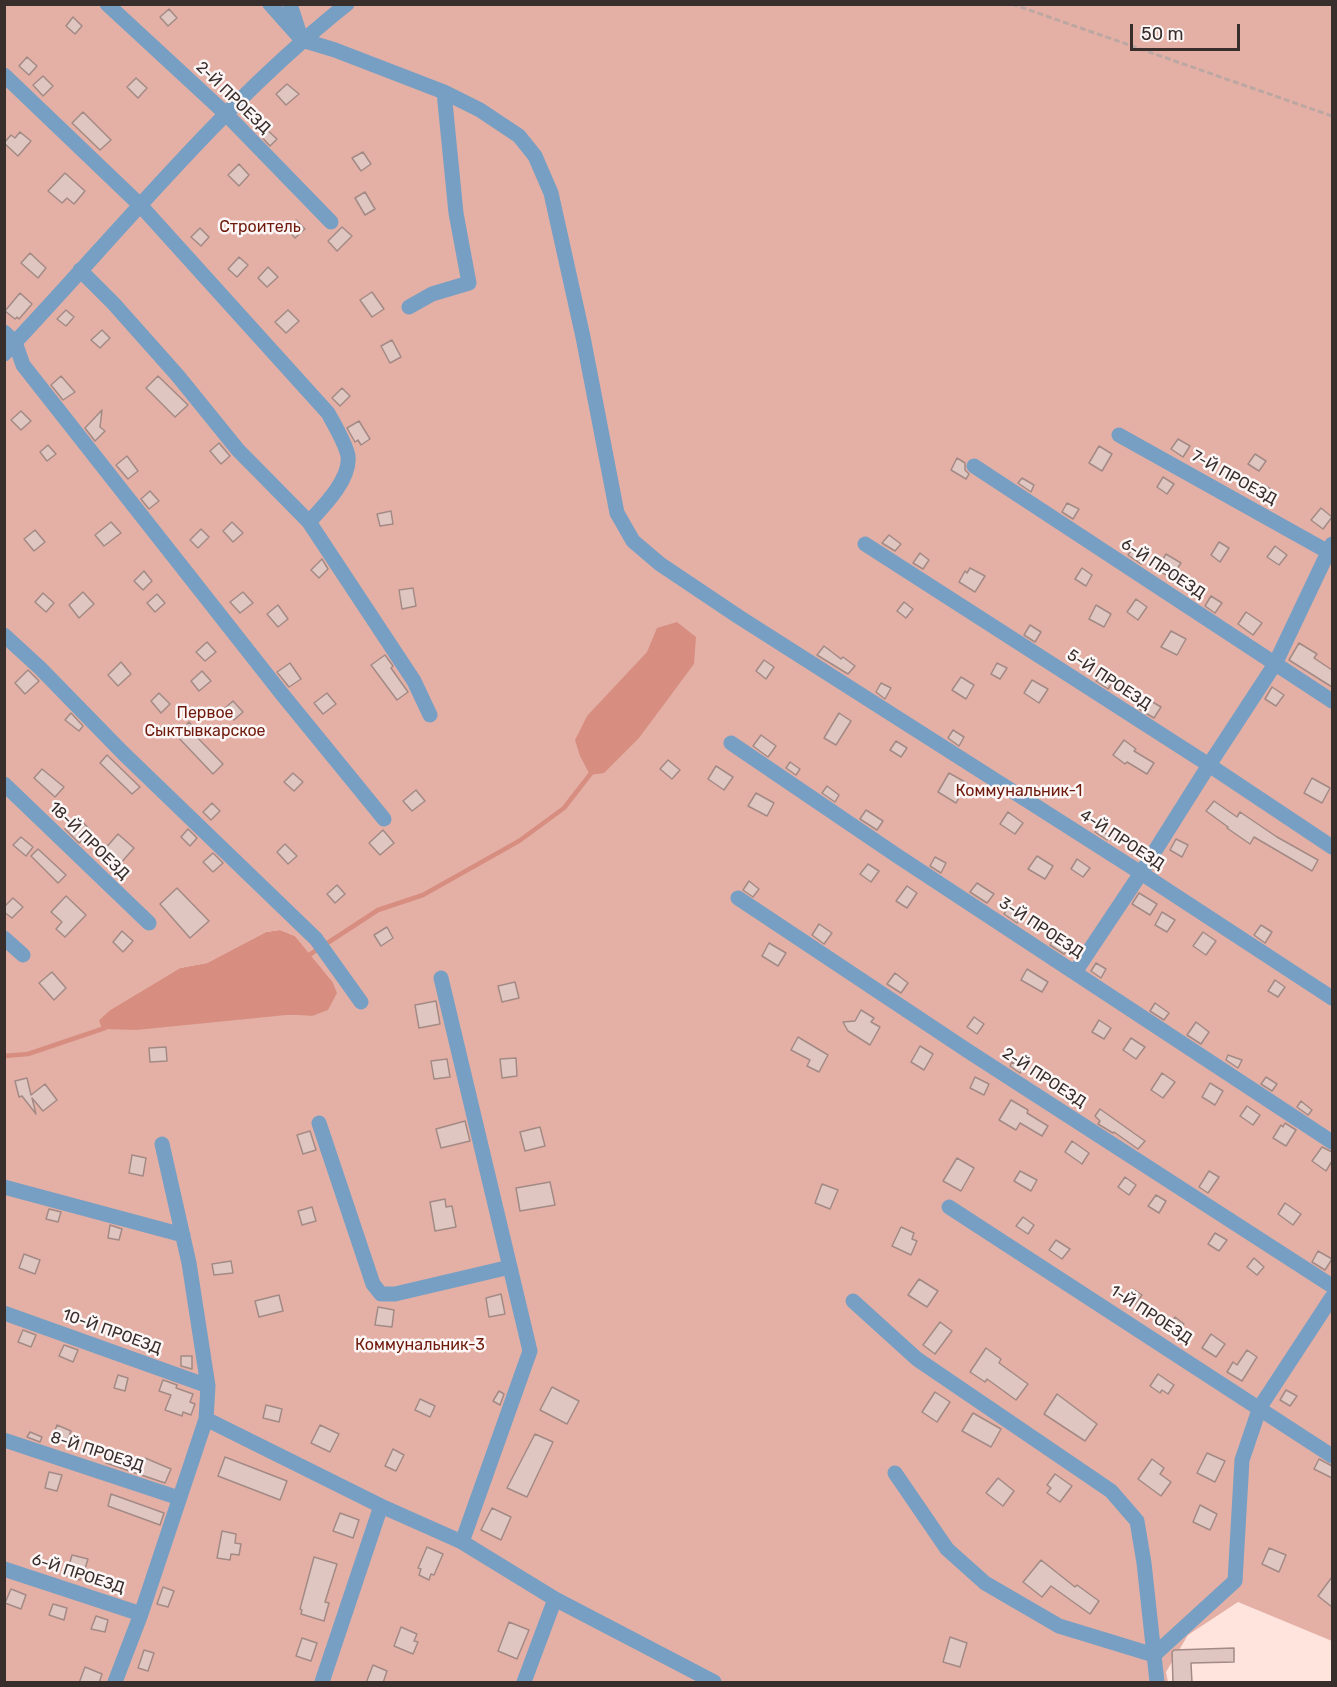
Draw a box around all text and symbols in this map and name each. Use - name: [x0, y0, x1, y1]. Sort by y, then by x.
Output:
- scale bar: [1133, 12, 1242, 50]
- text: 50 m: [1141, 23, 1184, 45]
- street label: 2-Й ПРОЕЗД: [192, 58, 274, 138]
- park label: Строитель: [219, 217, 301, 237]
- street label: 7-Й ПРОЕЗД: [1188, 447, 1280, 509]
- street label: 6-Й ПРОЕЗД: [1117, 535, 1209, 603]
- street label: 5-Й ПРОЕЗД: [1063, 646, 1155, 714]
- park label: Первое Сыктывкарское: [144, 703, 266, 741]
- park label: Коммунальник-1: [956, 781, 1082, 801]
- street label: 18-Й ПРОЕЗД: [45, 798, 133, 884]
- street label: 4-Й ПРОЕЗД: [1076, 806, 1168, 874]
- street label: 3-Й ПРОЕЗД: [995, 894, 1087, 962]
- street label: 2-Й ПРОЕЗД: [999, 1044, 1089, 1112]
- street label: 1-Й ПРОЕЗД: [1106, 1281, 1196, 1349]
- street label: 10-Й ПРОЕЗД: [60, 1305, 164, 1359]
- park label: Коммунальник-3: [355, 1335, 485, 1355]
- street label: 8-Й ПРОЕЗД: [48, 1428, 146, 1476]
- street label: 6-Й ПРОЕЗД: [29, 1550, 127, 1598]

